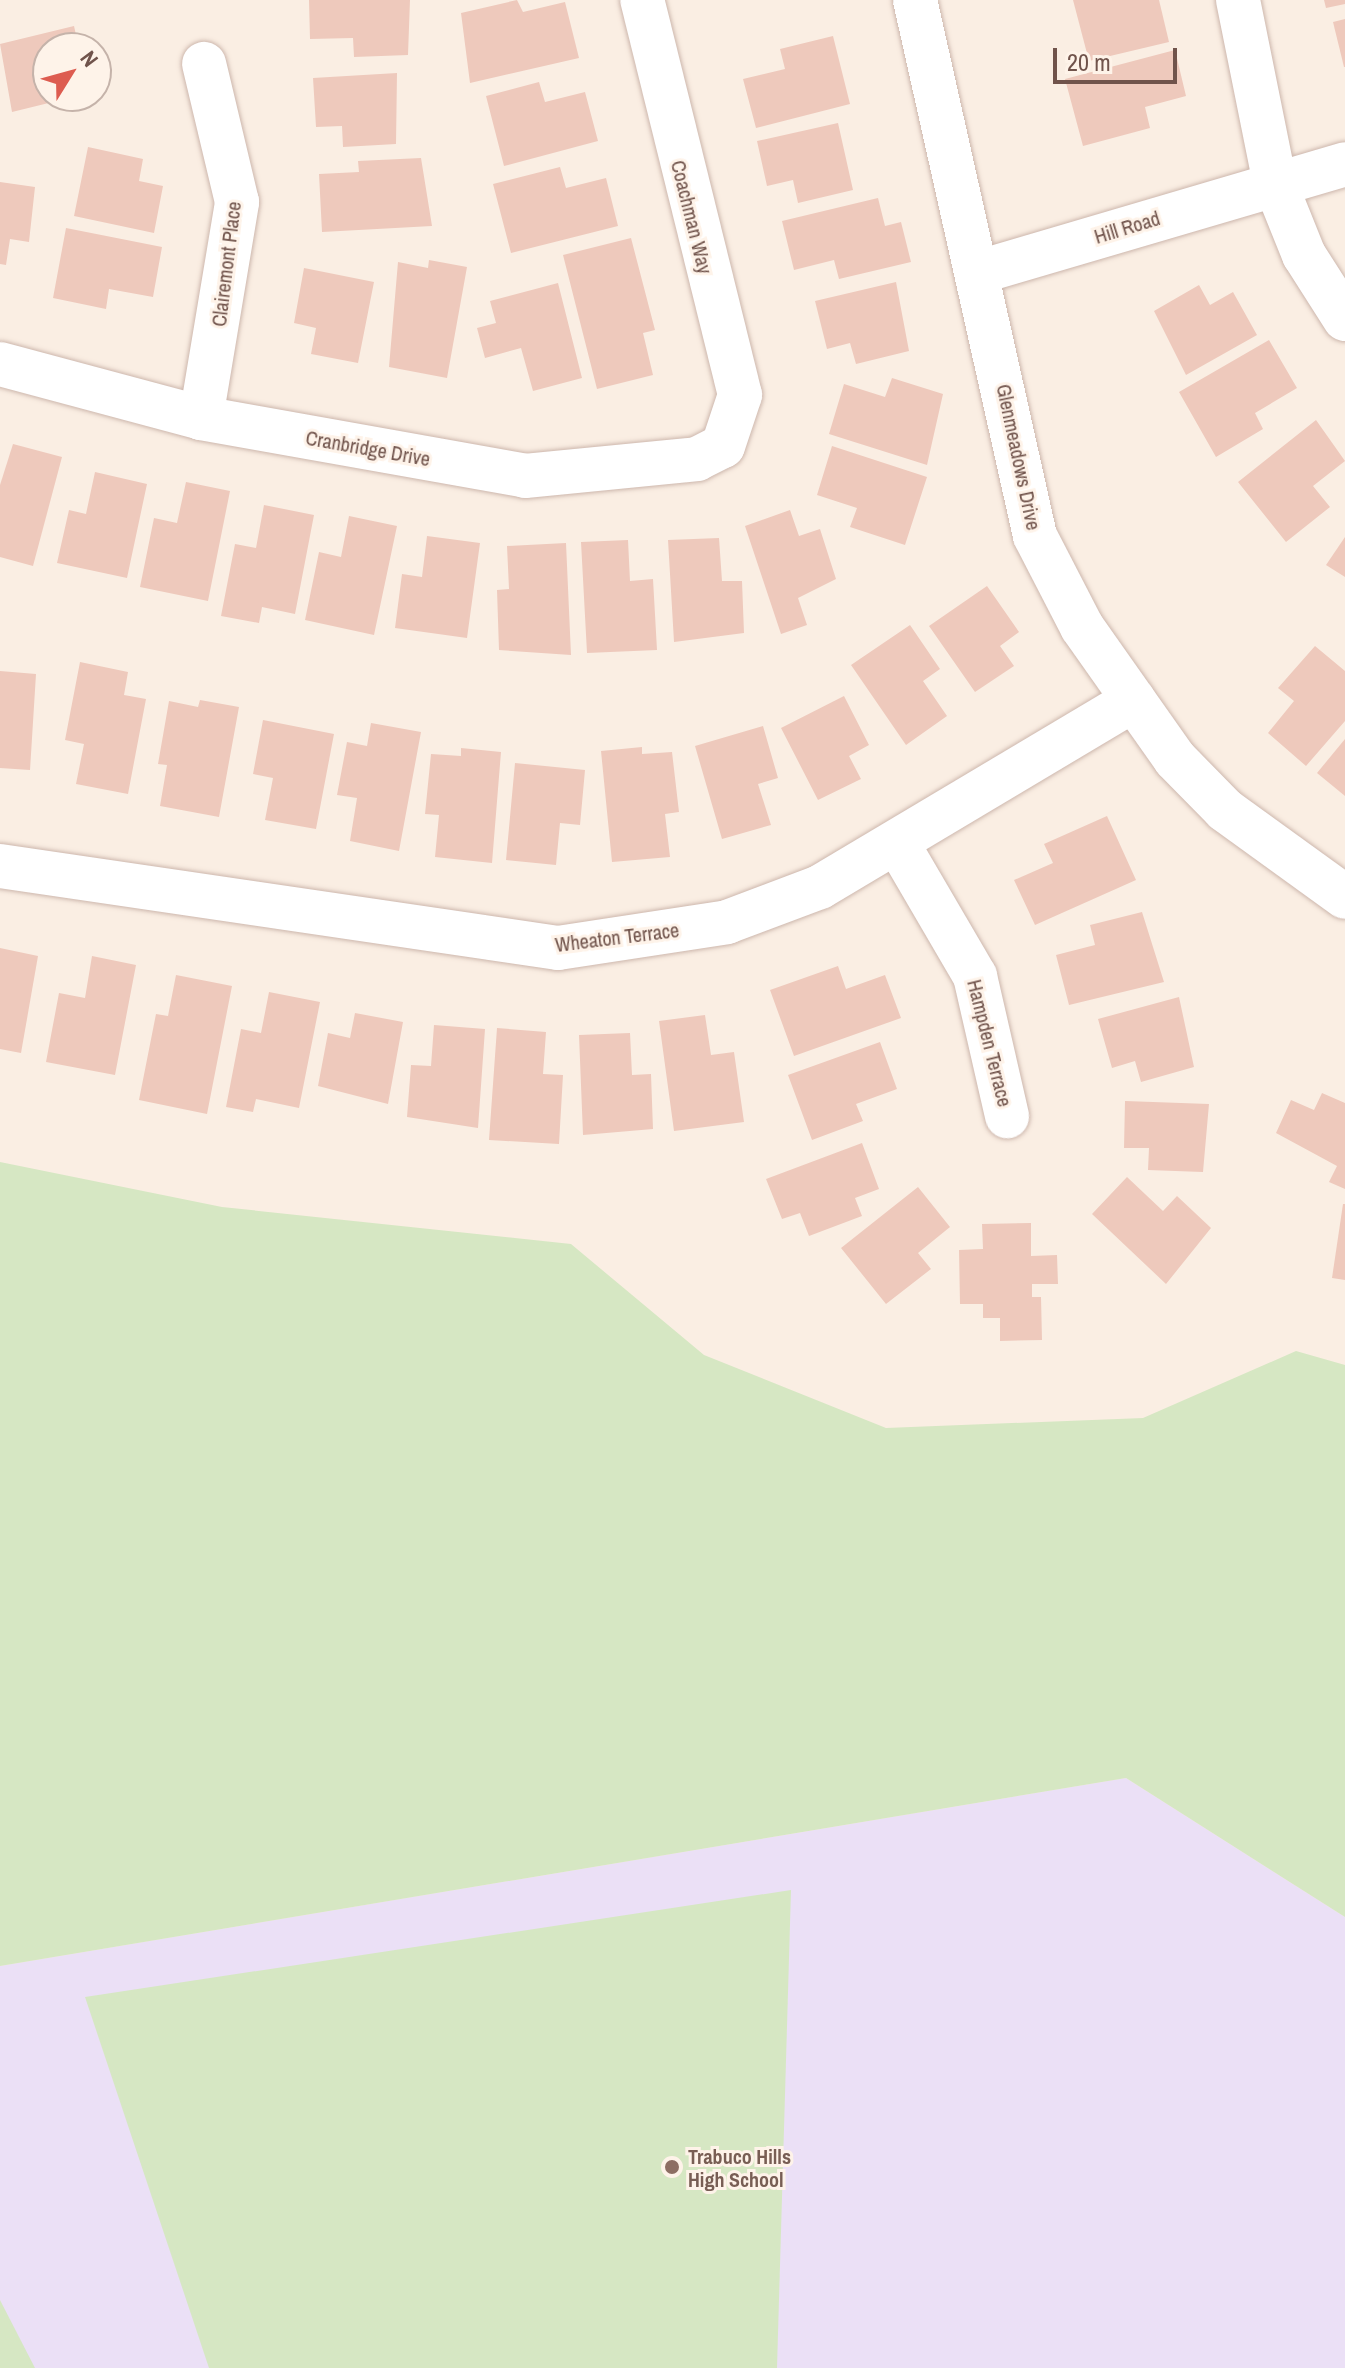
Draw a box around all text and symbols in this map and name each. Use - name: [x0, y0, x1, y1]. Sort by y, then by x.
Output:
- north arrow: [32, 32, 112, 112]
- scale bar: [1057, 32, 1181, 82]
- text: N: [74, 45, 105, 73]
- text: 20 m: [1067, 46, 1111, 78]
- street label: Coachman Way: [666, 158, 718, 276]
- street label: Clairemont Place: [206, 200, 246, 328]
- street label: Hill Road: [1091, 206, 1163, 248]
- street label: Glenmeadows Drive: [992, 382, 1046, 532]
- street label: Cranbridge Drive: [304, 425, 432, 471]
- street label: Wheaton Terrace: [554, 917, 680, 957]
- street label: Hampden Terrace: [963, 977, 1017, 1109]
- place label: Trabuco Hills High School: [688, 2144, 791, 2191]
- marker: Trabuco Hills High School: [663, 2158, 681, 2176]

